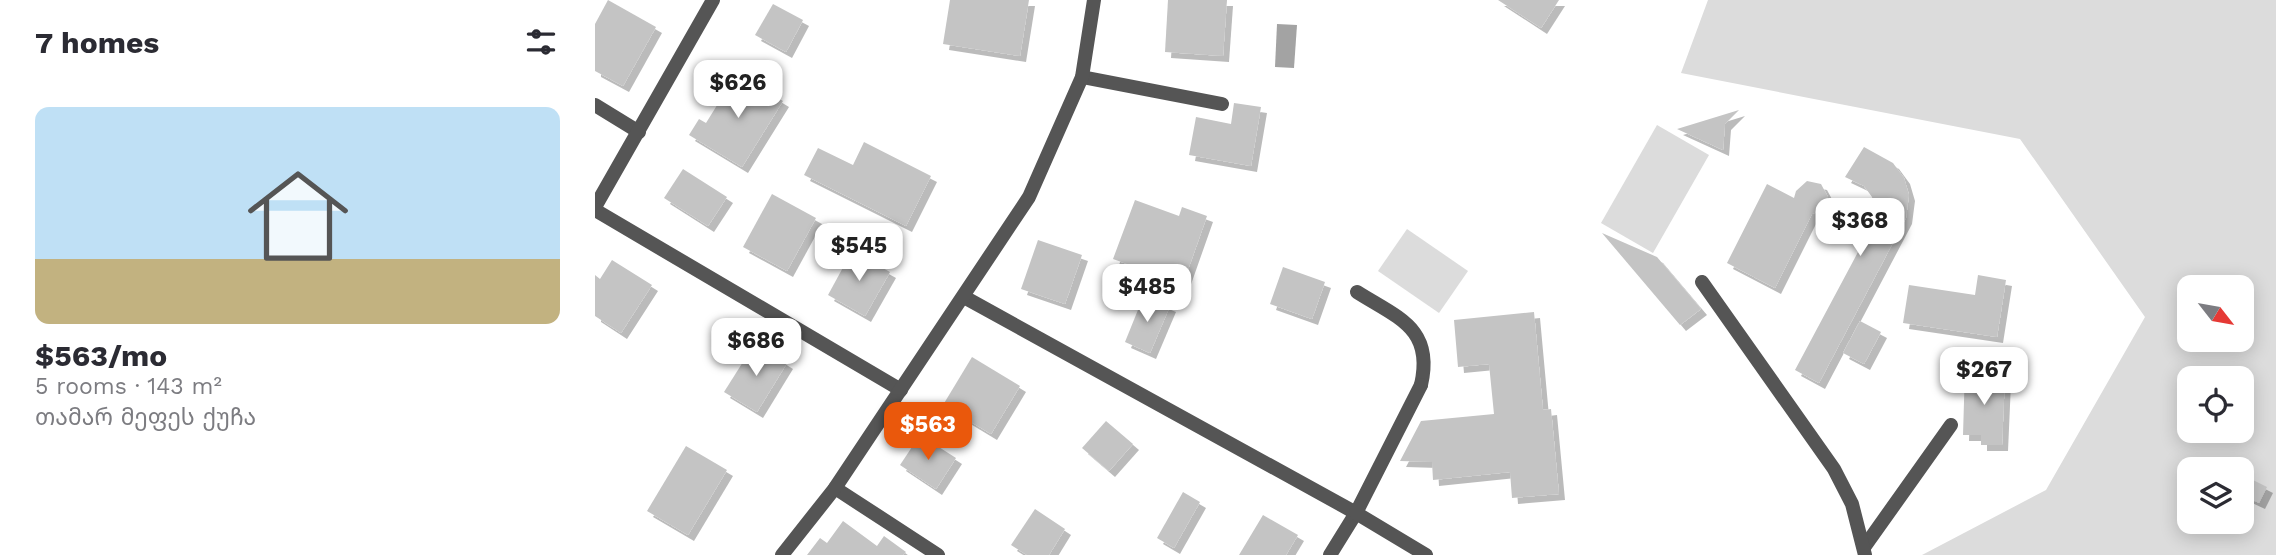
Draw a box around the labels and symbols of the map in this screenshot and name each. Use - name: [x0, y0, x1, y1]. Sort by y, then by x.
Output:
- pin: $626: [697, 60, 779, 120]
- pin: $368: [1819, 198, 1901, 258]
- pin: $545: [818, 224, 900, 283]
- pin: $485: [1106, 264, 1188, 324]
- north arrow: [2177, 275, 2254, 352]
- pin: $686: [715, 318, 797, 378]
- pin: $267: [1943, 348, 2025, 407]
- pin: $563: [887, 402, 969, 462]

